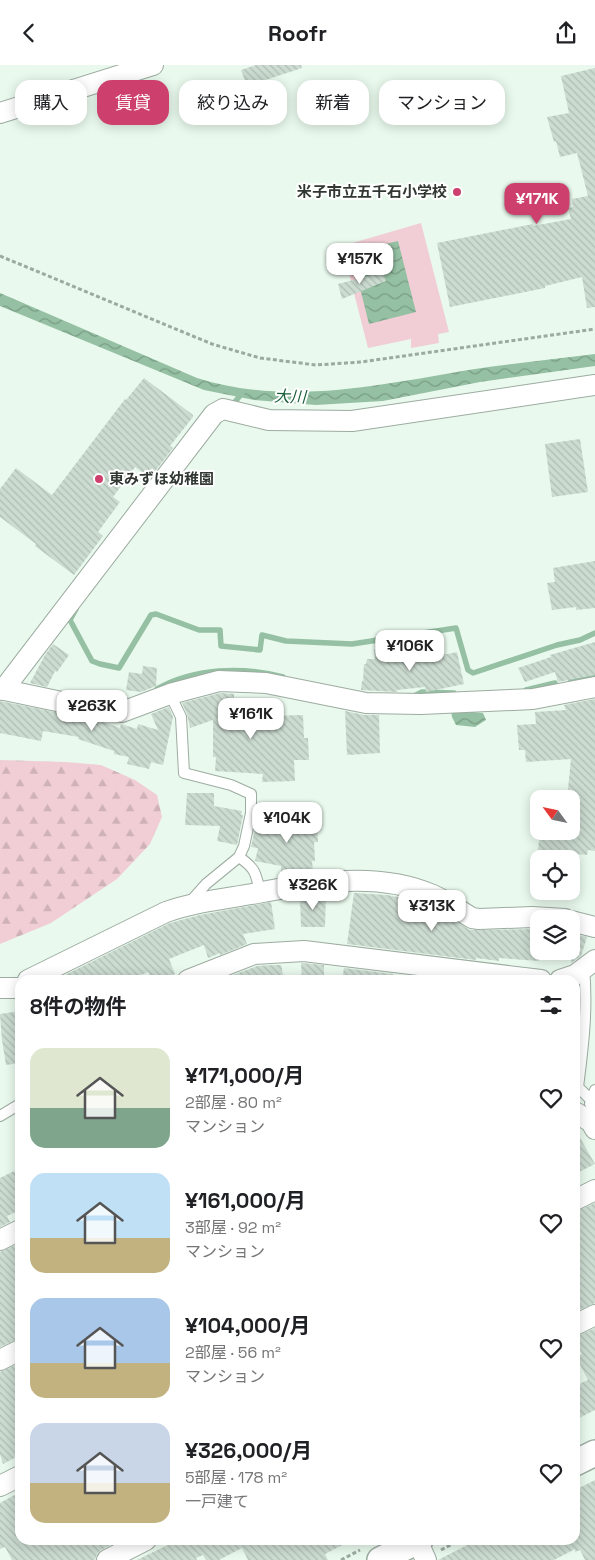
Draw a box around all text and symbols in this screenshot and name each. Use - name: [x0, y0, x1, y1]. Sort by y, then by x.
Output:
- icon: back: [15, 19, 43, 47]
- text: Roofr: [268, 19, 327, 47]
- icon: share: [552, 19, 580, 47]
- chip: 購入: [15, 80, 87, 125]
- chip: 賃貸: [97, 80, 169, 125]
- chip: 絞り込み: [179, 80, 287, 125]
- chip: 新着: [297, 80, 369, 125]
- chip: マンション: [379, 80, 505, 125]
- place label: 米子市立五千石小学校: [297, 182, 447, 201]
- pin: ¥171K: [502, 183, 572, 225]
- marker: 米子市立五千石小学校: [451, 186, 463, 198]
- text: ¥171K: [515, 188, 559, 209]
- pin: ¥157K: [325, 243, 395, 285]
- text: ¥157K: [337, 248, 383, 269]
- water label: 大川: [274, 385, 308, 408]
- place label: 東みずほ幼稚園: [109, 469, 214, 488]
- marker: 東みずほ幼稚園: [93, 473, 105, 485]
- pin: ¥106K: [375, 629, 445, 672]
- text: ¥106K: [386, 635, 434, 656]
- pin: ¥263K: [57, 689, 127, 732]
- text: ¥263K: [67, 695, 117, 716]
- pin: ¥161K: [216, 697, 286, 740]
- text: ¥161K: [229, 703, 273, 724]
- north arrow: [530, 790, 580, 840]
- map controls: [530, 790, 580, 960]
- pin: ¥104K: [252, 801, 322, 844]
- text: ¥104K: [263, 807, 311, 828]
- button: locate: [530, 850, 580, 900]
- pin: ¥326K: [278, 869, 348, 911]
- text: ¥326K: [288, 874, 338, 895]
- pin: ¥313K: [397, 889, 467, 932]
- text: ¥313K: [409, 895, 455, 916]
- button: layers: [530, 910, 580, 960]
- icon: filters: [537, 991, 565, 1019]
- text: 8件の物件: [30, 993, 127, 1020]
- text: ¥171,000/月: [185, 1062, 304, 1089]
- icon: home: [70, 1068, 130, 1128]
- icon: heart: [537, 1084, 565, 1112]
- text: 2部屋 · 80 m²: [185, 1092, 282, 1113]
- text: マンション: [185, 1116, 265, 1137]
- text: ¥161,000/月: [185, 1187, 306, 1214]
- icon: home: [70, 1193, 130, 1253]
- icon: heart: [537, 1209, 565, 1237]
- text: 3部屋 · 92 m²: [185, 1217, 281, 1238]
- text: マンション: [185, 1241, 265, 1262]
- text: ¥104,000/月: [185, 1312, 310, 1339]
- icon: home: [70, 1318, 130, 1378]
- icon: heart: [537, 1334, 565, 1362]
- text: 2部屋 · 56 m²: [185, 1342, 281, 1363]
- text: マンション: [185, 1366, 265, 1387]
- text: ¥326,000/月: [185, 1437, 312, 1464]
- icon: home: [70, 1443, 130, 1503]
- icon: heart: [537, 1459, 565, 1487]
- text: 5部屋 · 178 m²: [185, 1467, 287, 1488]
- text: 一戸建て: [185, 1491, 249, 1512]

